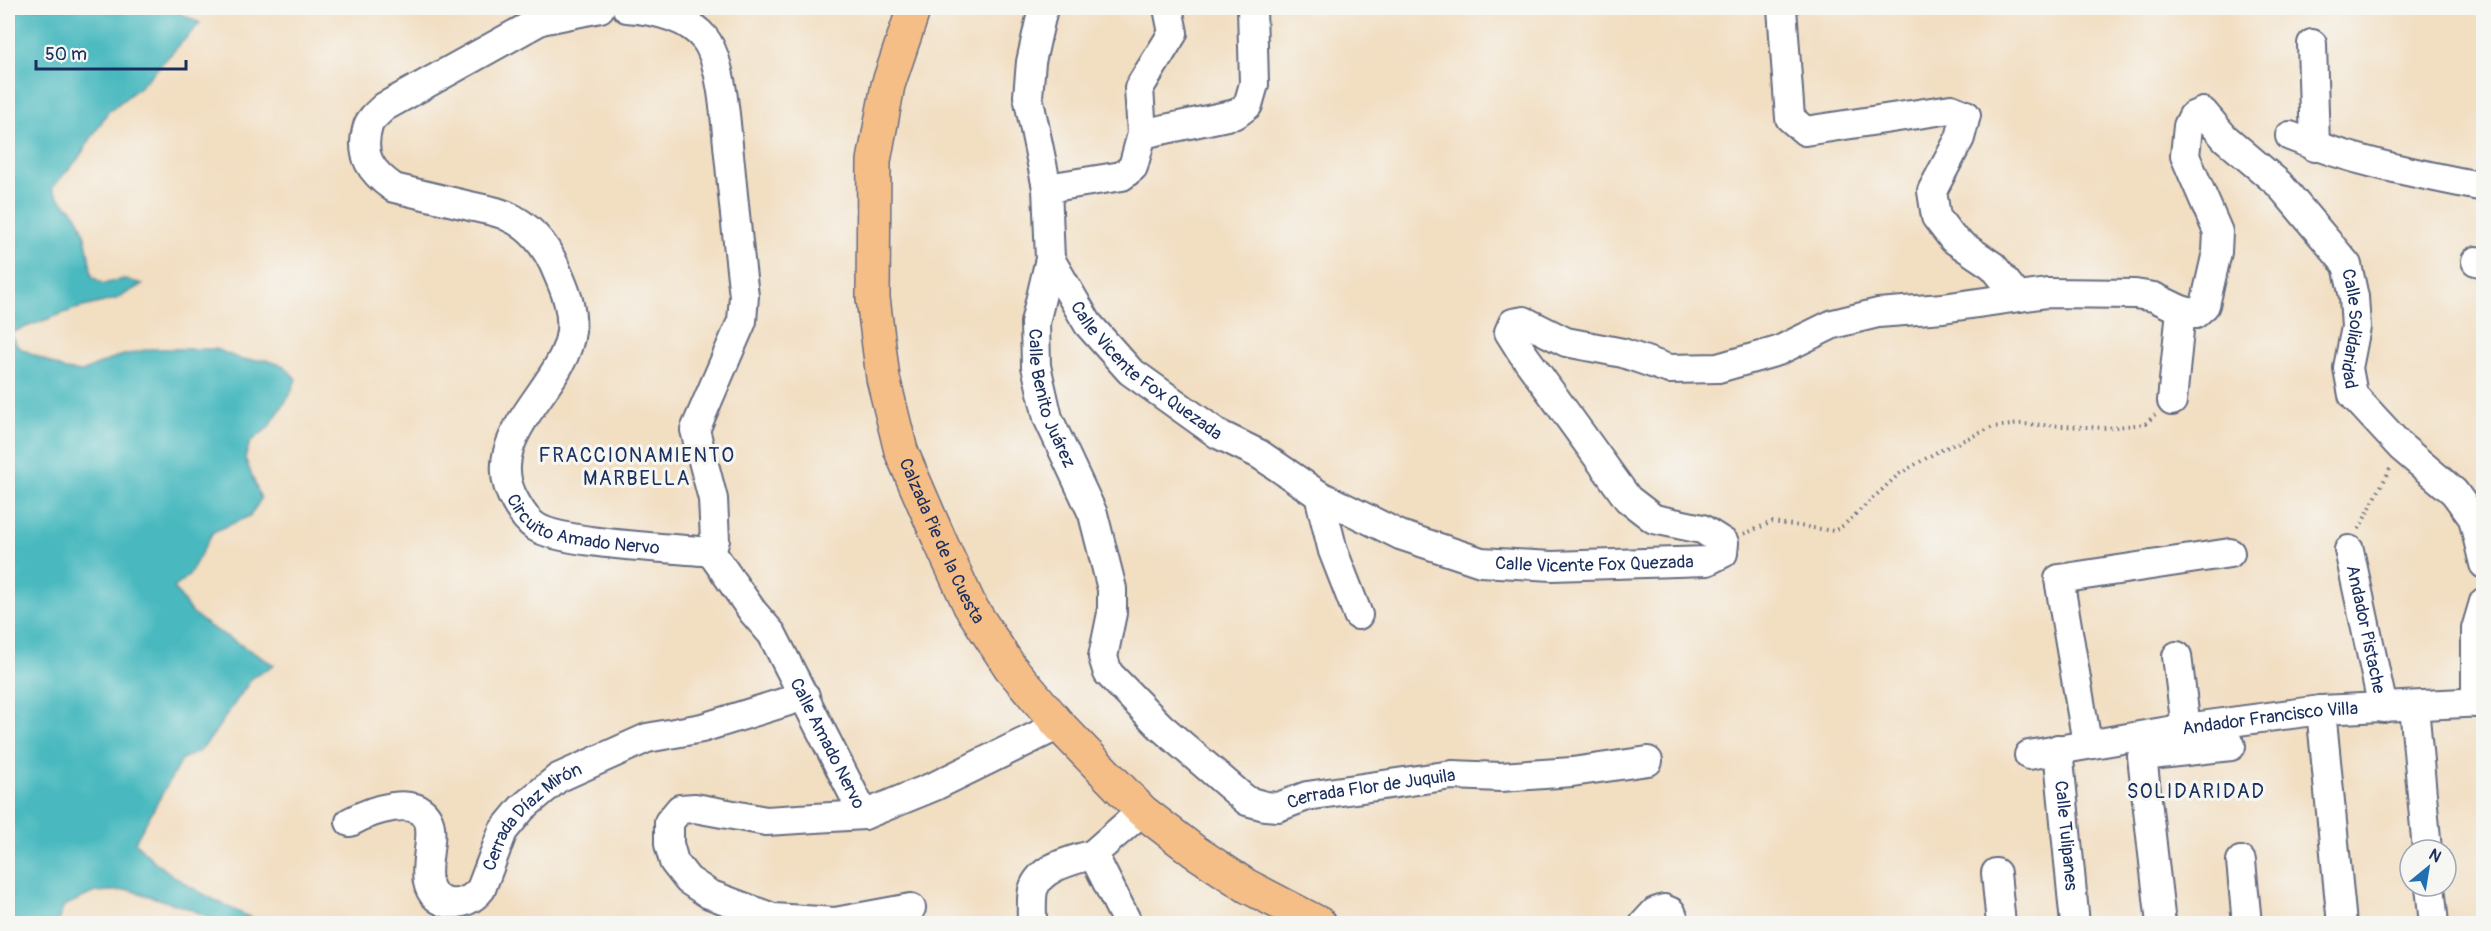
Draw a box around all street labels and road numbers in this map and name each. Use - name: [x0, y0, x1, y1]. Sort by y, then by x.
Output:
- street label: Calle Solidaridad: [2335, 267, 2367, 391]
- street label: Calle Vicente Fox Quezada: [1065, 297, 1227, 445]
- street label: Calle Benito Juárez: [1023, 328, 1081, 472]
- street label: Calzada Pie de la Cuesta: [893, 455, 990, 628]
- street label: Circuito Amado Nervo: [501, 490, 661, 560]
- street label: Calle Vicente Fox Quezada: [1494, 550, 1694, 578]
- street label: Andador Pistache: [2341, 563, 2391, 696]
- street label: Calle Amado Nervo: [784, 674, 870, 813]
- street label: Andador Francisco Villa: [2181, 697, 2359, 740]
- street label: Cerrada Díaz Mirón: [478, 758, 586, 874]
- street label: Cerrada Flor de Juquila: [1284, 764, 1457, 815]
- street label: Calle Tulipanes: [2049, 780, 2083, 892]

